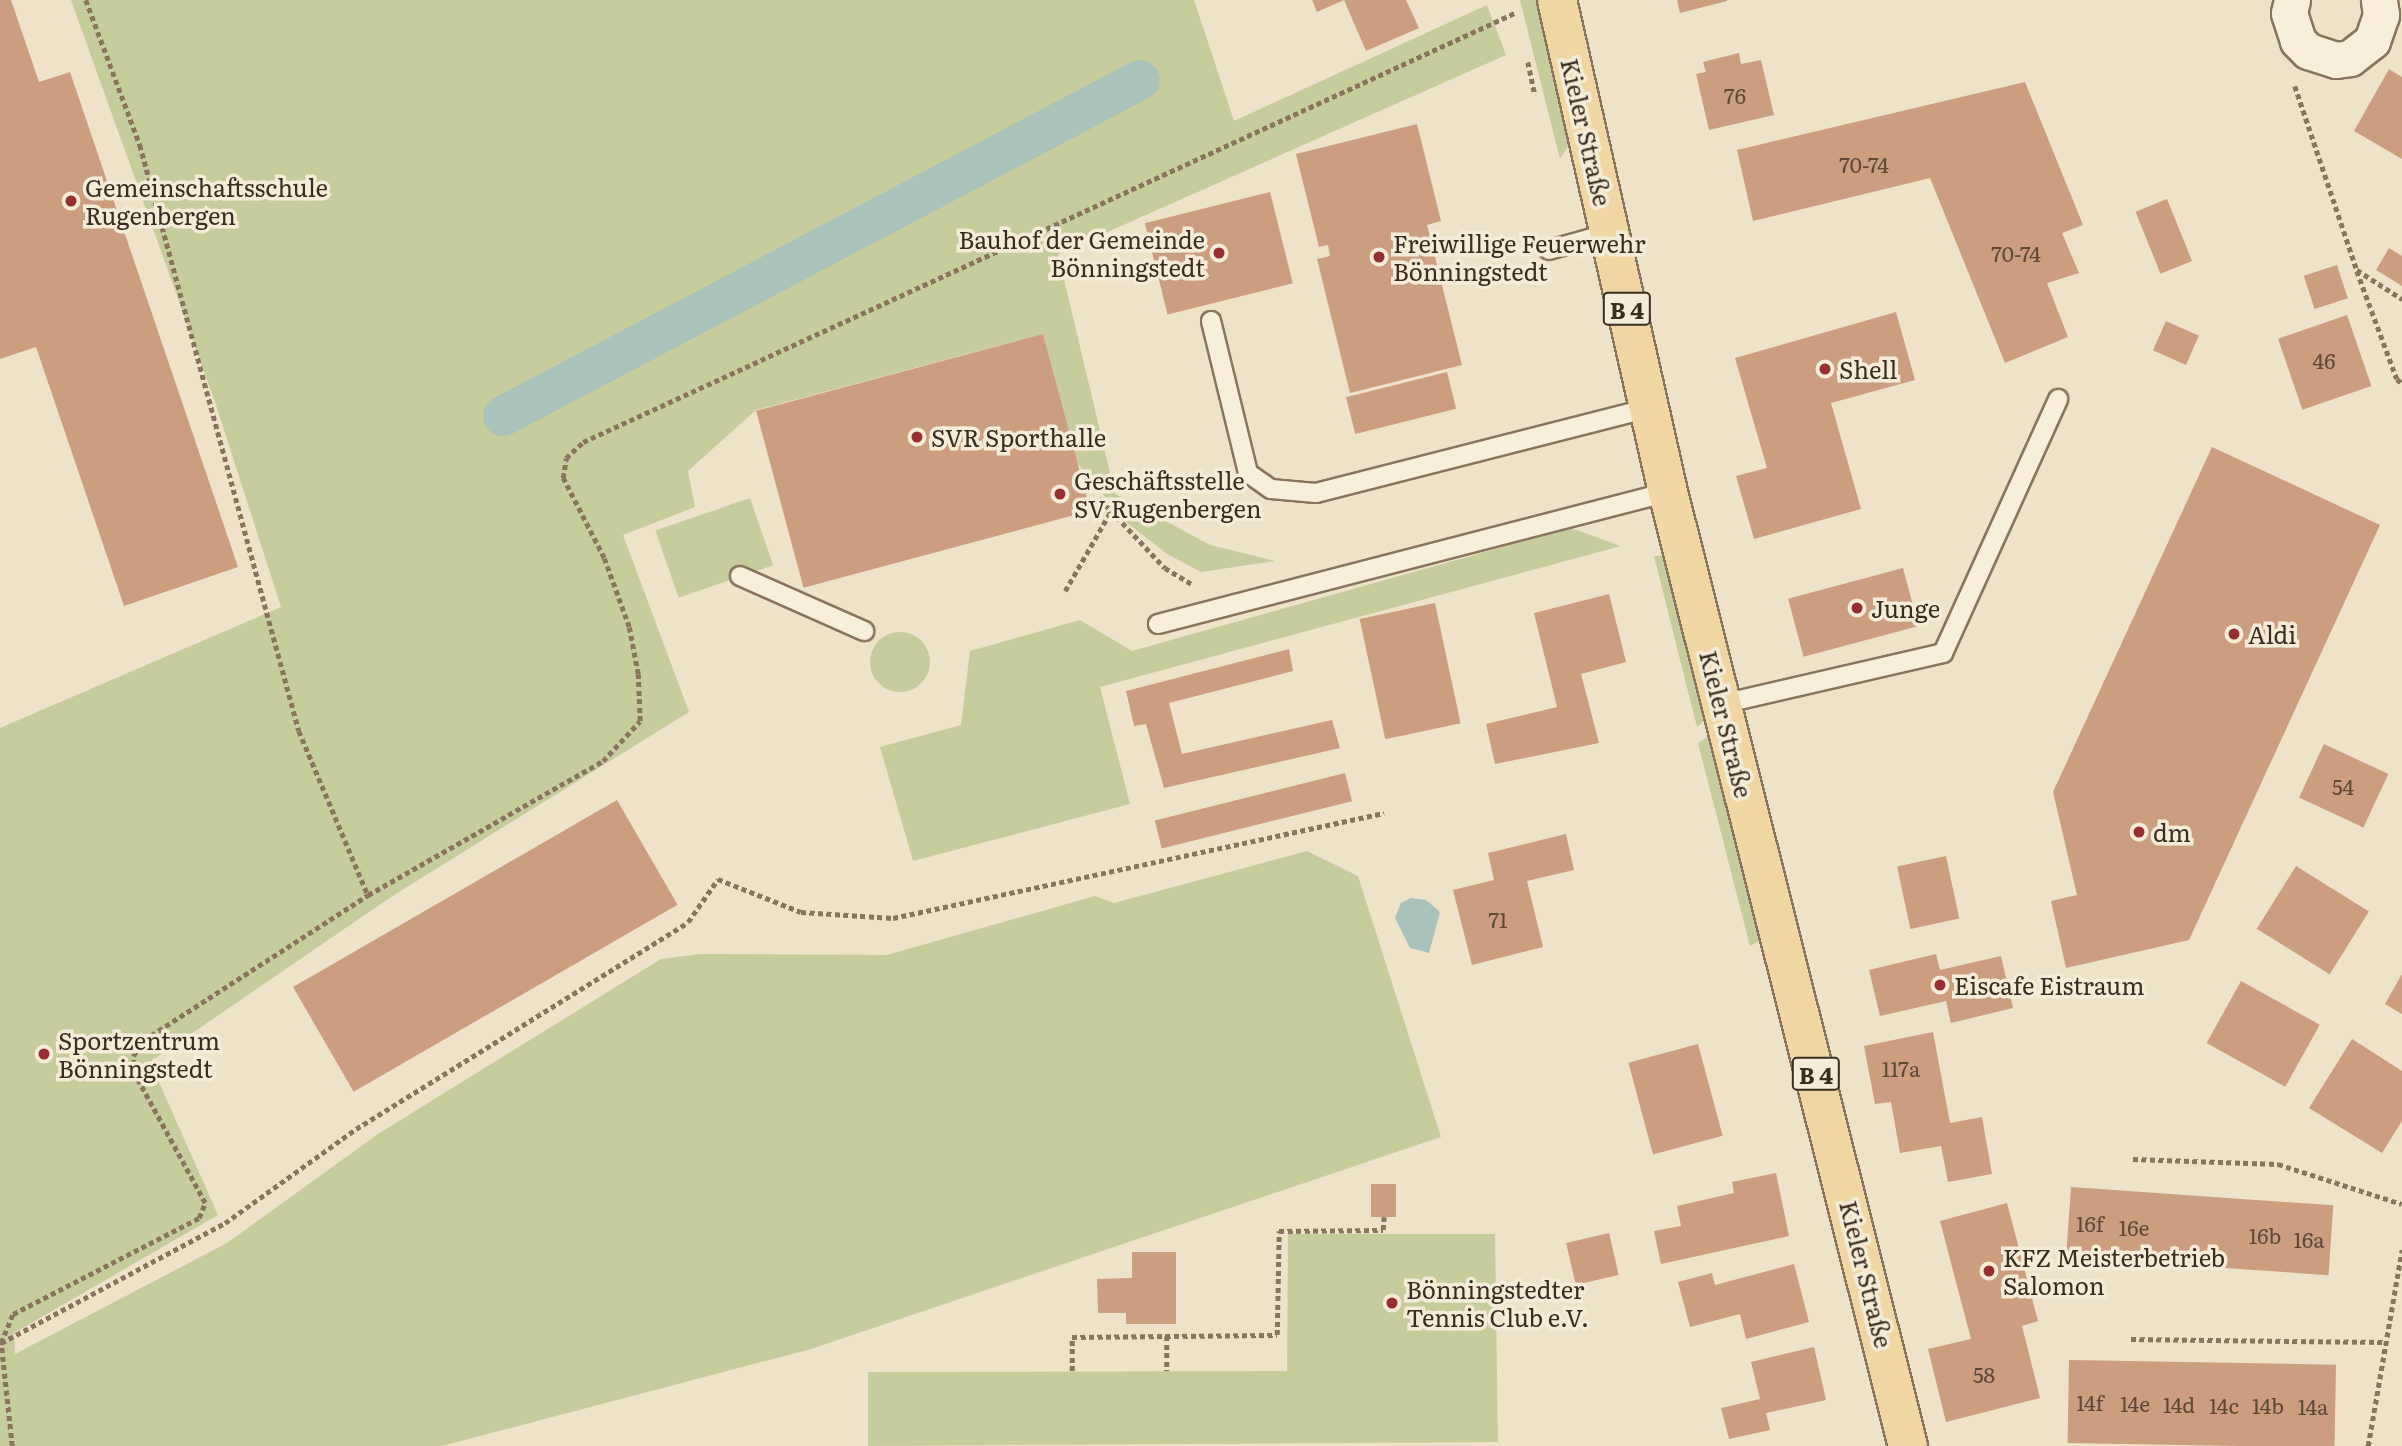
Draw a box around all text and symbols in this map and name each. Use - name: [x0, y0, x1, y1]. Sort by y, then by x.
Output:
- street label: Kieler Straße: [1556, 55, 1618, 209]
- house number: 76: [1724, 82, 1746, 108]
- house number: 70-74: [1839, 151, 1889, 177]
- place label: Gemeinschaftsschule Rugenbergen: [85, 173, 328, 229]
- marker: Gemeinschaftsschule Rugenbergen: [63, 193, 79, 209]
- place label: Bauhof der Gemeinde Bönningstedt: [958, 225, 1205, 281]
- place label: Freiwillige Feuerwehr Bönningstedt: [1393, 229, 1645, 285]
- house number: 70-74: [1991, 240, 2041, 266]
- marker: Bauhof der Gemeinde Bönningstedt: [1211, 245, 1227, 261]
- marker: Freiwillige Feuerwehr Bönningstedt: [1371, 249, 1387, 265]
- road number: B 4: [1602, 290, 1652, 328]
- house number: 46: [2313, 347, 2335, 373]
- place label: Shell: [1839, 355, 1897, 383]
- marker: Shell: [1817, 361, 1833, 377]
- place label: SVR Sporthalle: [931, 423, 1106, 451]
- marker: SVR Sporthalle: [909, 429, 925, 445]
- place label: Geschäftsstelle SV Rugenbergen: [1074, 466, 1262, 522]
- marker: Geschäftsstelle SV Rugenbergen: [1052, 486, 1068, 502]
- place label: Junge: [1871, 594, 1940, 622]
- marker: Junge: [1849, 600, 1865, 616]
- place label: Aldi: [2248, 620, 2296, 648]
- marker: Aldi: [2226, 626, 2242, 642]
- street label: Kieler Straße: [1695, 647, 1759, 801]
- house number: 54: [2332, 773, 2354, 799]
- place label: dm: [2153, 818, 2191, 846]
- marker: dm: [2131, 824, 2147, 840]
- house number: 71: [1488, 906, 1508, 932]
- place label: Eiscafe Eistraum: [1954, 971, 2145, 999]
- marker: Eiscafe Eistraum: [1932, 977, 1948, 993]
- place label: Sportzentrum Bönningstedt: [58, 1026, 220, 1082]
- marker: Sportzentrum Bönningstedt: [36, 1046, 52, 1062]
- road number: B 4: [1792, 1054, 1840, 1093]
- house number: 117a: [1882, 1055, 1920, 1081]
- street label: Kieler Straße: [1835, 1197, 1899, 1351]
- house number: 16f: [2076, 1210, 2104, 1236]
- house number: 16e: [2119, 1214, 2149, 1240]
- house number: 16b: [2249, 1222, 2281, 1248]
- house number: 16a: [2293, 1226, 2325, 1252]
- place label: KFZ Meisterbetrieb Salomon: [2003, 1243, 2225, 1299]
- marker: KFZ Meisterbetrieb Salomon: [1981, 1263, 1997, 1279]
- place label: Bönningstedter Tennis Club e.V.: [1406, 1275, 1589, 1331]
- marker: Bönningstedter Tennis Club e.V.: [1384, 1295, 1400, 1311]
- house number: 58: [1973, 1361, 1995, 1387]
- house number: 14f: [2076, 1389, 2104, 1415]
- house number: 14e: [2120, 1390, 2150, 1416]
- house number: 14d: [2163, 1391, 2195, 1417]
- house number: 14c: [2209, 1392, 2239, 1418]
- house number: 14b: [2252, 1392, 2284, 1418]
- house number: 14a: [2298, 1393, 2328, 1419]

